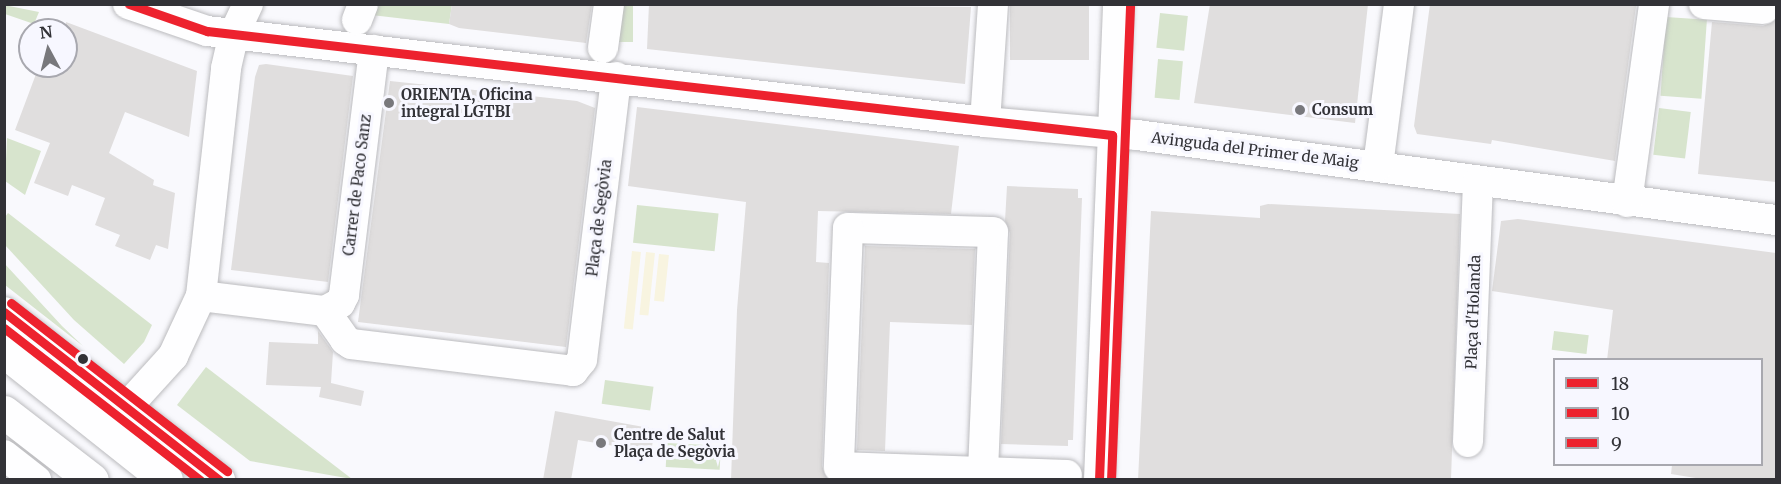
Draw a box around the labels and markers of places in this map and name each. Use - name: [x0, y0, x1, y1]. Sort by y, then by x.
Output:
- place label: ORIENTA, Oficina integral LGTBI: [401, 85, 533, 120]
- marker: ORIENTA, Oficina integral LGTBI: [382, 96, 396, 110]
- place label: Consum: [1312, 101, 1373, 119]
- marker: Consum: [1293, 103, 1307, 117]
- unlabelled marker: [77, 353, 89, 365]
- place label: Centre de Salut Plaça de Segòvia: [614, 425, 735, 460]
- marker: Centre de Salut Plaça de Segòvia: [592, 434, 610, 452]

